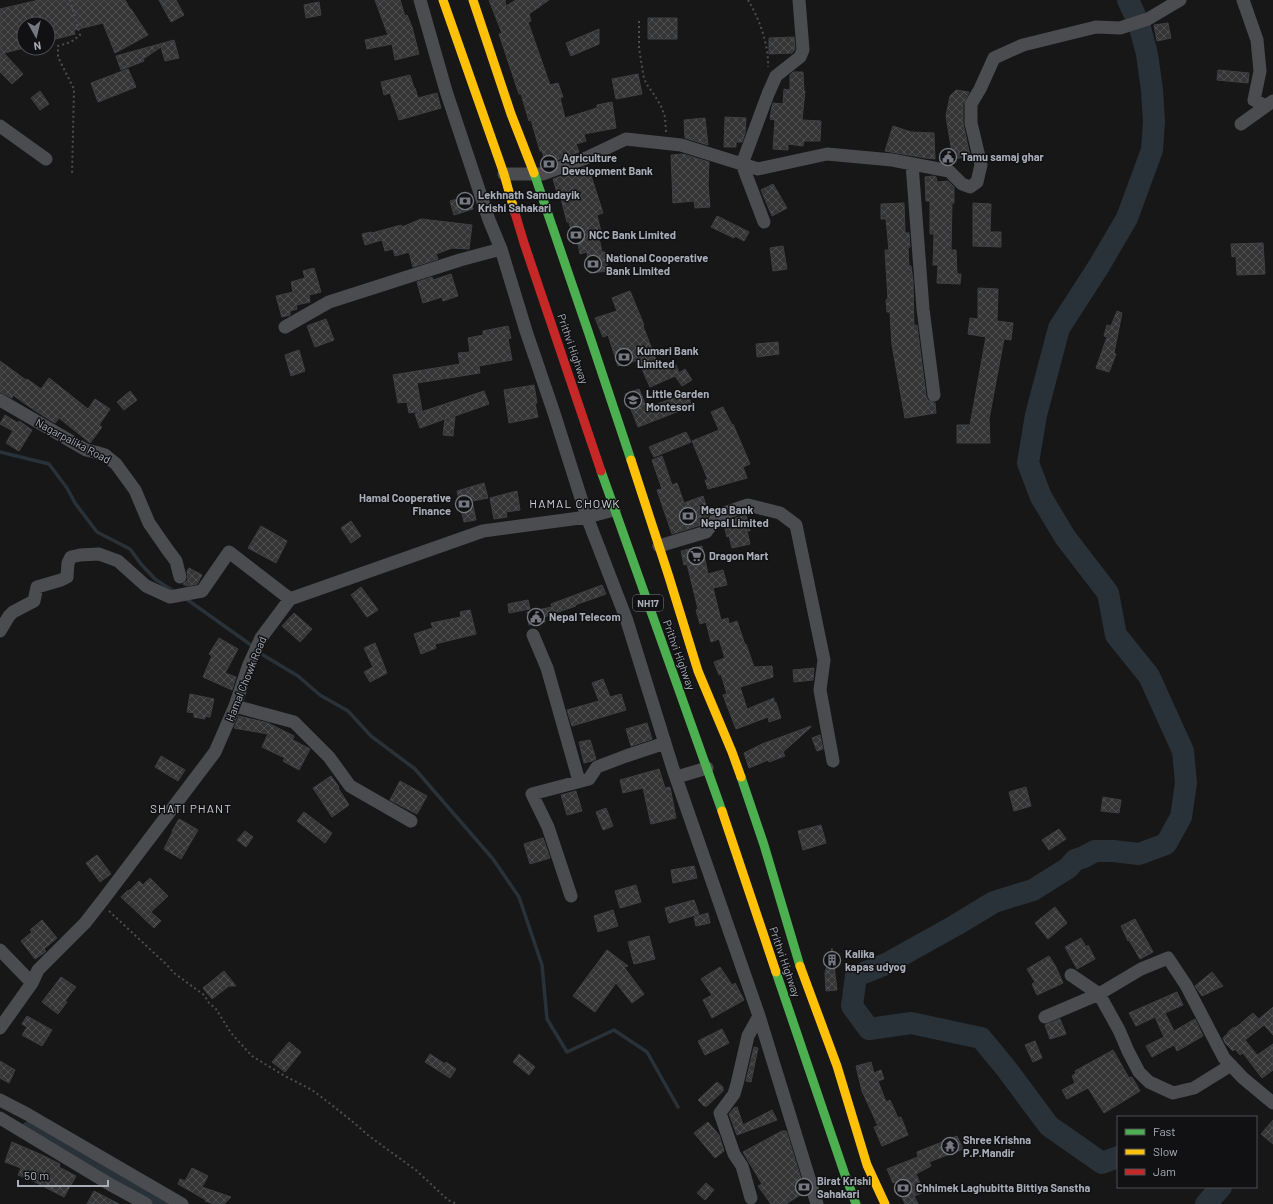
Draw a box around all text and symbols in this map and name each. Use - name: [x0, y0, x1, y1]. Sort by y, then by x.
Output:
- north arrow: [16, 16, 56, 56]
- text: N: [33, 39, 42, 53]
- public building icon: Tamu samaj ghar: [938, 147, 958, 167]
- place label: Tamu samaj ghar: [961, 150, 1044, 163]
- place label: Agriculture Development Bank: [562, 151, 653, 177]
- bank icon: Agriculture Development Bank: [539, 154, 559, 174]
- place label: Lekhnath Samudayik Krishi Sahakari: [478, 188, 580, 214]
- bank icon: Lekhnath Samudayik Krishi Sahakari: [455, 191, 475, 211]
- bank icon: NCC Bank Limited: [566, 225, 586, 245]
- place label: NCC Bank Limited: [589, 228, 676, 241]
- place label: National Cooperative Bank Limited: [606, 251, 708, 277]
- bank icon: National Cooperative Bank Limited: [583, 254, 603, 274]
- street label: Prithvi Highway: [555, 312, 592, 386]
- place label: Kumari Bank Limited: [637, 344, 699, 370]
- bank icon: Kumari Bank Limited: [614, 347, 634, 367]
- place label: Little Garden Montesori: [646, 387, 709, 413]
- school or university icon: Little Garden Montesori: [623, 390, 643, 410]
- street label: Nagarpalika Road: [33, 415, 113, 466]
- place label: Hamal Cooperative Finance: [359, 491, 451, 517]
- bank icon: Hamal Cooperative Finance: [454, 494, 474, 514]
- district label: HAMAL CHOWK: [529, 496, 621, 510]
- place label: Mega Bank Nepal Limited: [701, 503, 769, 529]
- bank icon: Mega Bank Nepal Limited: [678, 506, 698, 526]
- supermarket icon: Dragon Mart: [686, 546, 706, 566]
- place label: Dragon Mart: [709, 549, 768, 562]
- road number: NH17: [633, 595, 663, 611]
- public building icon: Nepal Telecom: [526, 607, 546, 627]
- place label: Nepal Telecom: [549, 610, 621, 623]
- street label: Prithvi Highway: [661, 618, 698, 692]
- street label: Hamal Chowk Road: [223, 634, 269, 723]
- district label: SHATI PHANT: [150, 801, 232, 815]
- street label: Prithvi Highway: [767, 925, 804, 999]
- place label: Kalika kapas udyog: [845, 947, 906, 973]
- building icon: Kalika kapas udyog: [822, 950, 842, 970]
- legend: [1117, 1116, 1257, 1188]
- text: Fast: [1153, 1124, 1176, 1138]
- place label: Shree Krishna P.P.Mandir: [963, 1133, 1031, 1159]
- temple icon: Shree Krishna P.P.Mandir: [940, 1136, 960, 1156]
- text: Slow: [1153, 1144, 1178, 1158]
- scale bar: [18, 1162, 108, 1188]
- text: Jam: [1153, 1164, 1176, 1178]
- text: 50 m: [24, 1168, 49, 1182]
- place label: Birat Krishi Sahakari: [817, 1174, 871, 1200]
- bank icon: Birat Krishi Sahakari: [794, 1177, 814, 1197]
- bank icon: Chhimek Laghubitta Bittiya Sanstha: [893, 1178, 913, 1198]
- place label: Chhimek Laghubitta Bittiya Sanstha: [916, 1181, 1090, 1194]

